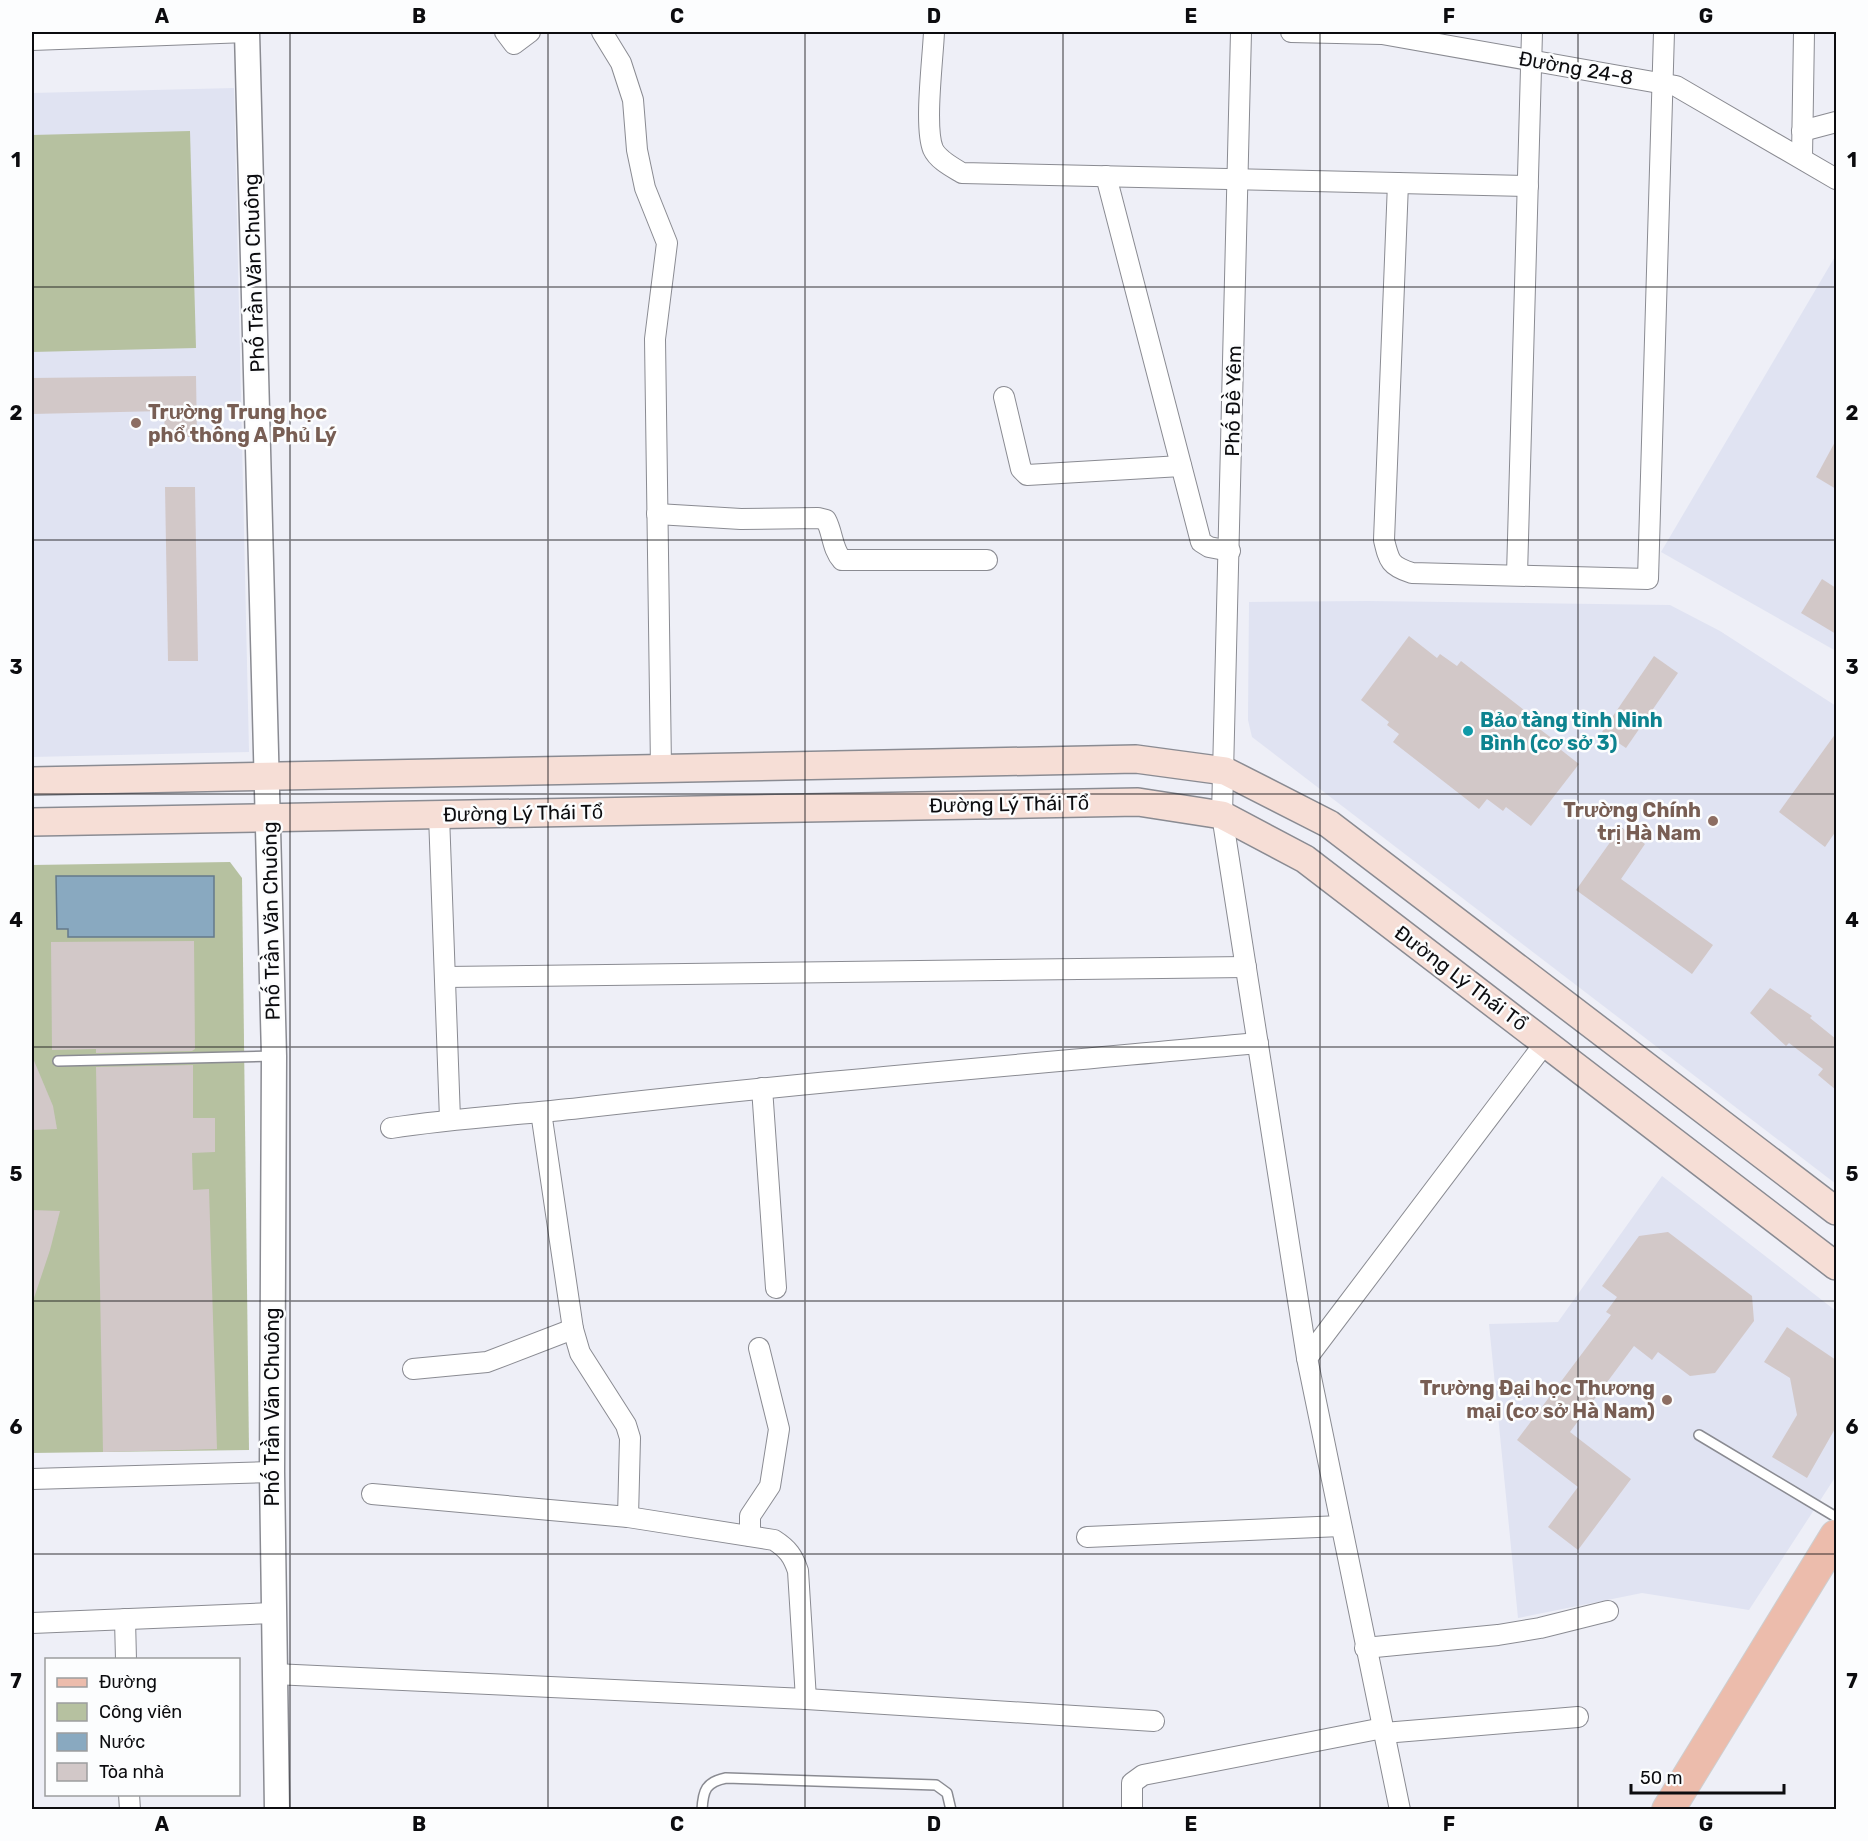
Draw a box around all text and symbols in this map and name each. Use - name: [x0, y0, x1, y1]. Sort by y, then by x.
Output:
- text: A: [155, 4, 170, 28]
- text: B: [412, 4, 426, 28]
- text: C: [670, 4, 684, 28]
- text: D: [927, 4, 941, 28]
- text: E: [1185, 4, 1197, 28]
- text: F: [1443, 4, 1455, 28]
- text: G: [1699, 4, 1713, 28]
- street label: Đường 24-8: [1517, 46, 1635, 90]
- text: 1: [11, 148, 21, 172]
- text: 1: [1847, 148, 1857, 172]
- street label: Phố Trần Văn Chuông: [238, 173, 269, 373]
- street label: Phố Đề Yêm: [1220, 345, 1246, 457]
- place label: Trường Trung học phổ thông A Phủ Lý: [148, 400, 337, 447]
- text: 2: [10, 401, 23, 425]
- text: 2: [1846, 401, 1859, 425]
- marker: Trường Trung học phổ thông A Phủ Lý: [129, 416, 143, 430]
- text: 3: [9, 655, 23, 679]
- text: 3: [1845, 655, 1859, 679]
- place label: Bảo tàng tỉnh Ninh Bình (cơ sở 3): [1480, 708, 1663, 755]
- marker: Bảo tàng tỉnh Ninh Bình (cơ sở 3): [1461, 724, 1475, 738]
- street label: Đường Lý Thái Tổ: [929, 791, 1089, 817]
- place label: Trường Chính trị Hà Nam: [1563, 798, 1701, 845]
- street label: Đường Lý Thái Tổ: [443, 800, 603, 826]
- marker: Trường Chính trị Hà Nam: [1706, 814, 1720, 828]
- street label: Phố Trần Văn Chuông: [257, 821, 285, 1021]
- text: 4: [9, 908, 23, 932]
- text: 4: [1845, 908, 1859, 932]
- street label: Đường Lý Thái Tổ: [1390, 920, 1532, 1036]
- text: 5: [10, 1162, 23, 1186]
- text: 5: [1846, 1162, 1859, 1186]
- street label: Phố Trần Văn Chuông: [260, 1308, 284, 1506]
- place label: Trường Đại học Thương mại (cơ sở Hà Nam): [1420, 1376, 1655, 1423]
- marker: Trường Đại học Thương mại (cơ sở Hà Nam): [1660, 1393, 1674, 1407]
- text: 6: [9, 1415, 23, 1439]
- text: 6: [1845, 1415, 1859, 1439]
- legend: [45, 1658, 240, 1796]
- text: 7: [10, 1669, 22, 1693]
- text: 7: [1846, 1669, 1858, 1693]
- text: Đường: [99, 1671, 157, 1693]
- text: Công viên: [99, 1701, 182, 1723]
- text: Nước: [99, 1731, 145, 1753]
- scale bar: [1631, 1757, 1784, 1795]
- text: Tòa nhà: [99, 1761, 164, 1783]
- text: 50 m: [1640, 1767, 1683, 1789]
- text: A: [155, 1812, 170, 1836]
- text: B: [412, 1812, 426, 1836]
- text: C: [670, 1812, 684, 1836]
- text: D: [927, 1812, 941, 1836]
- text: E: [1185, 1812, 1197, 1836]
- text: F: [1443, 1812, 1455, 1836]
- text: G: [1699, 1812, 1713, 1836]

